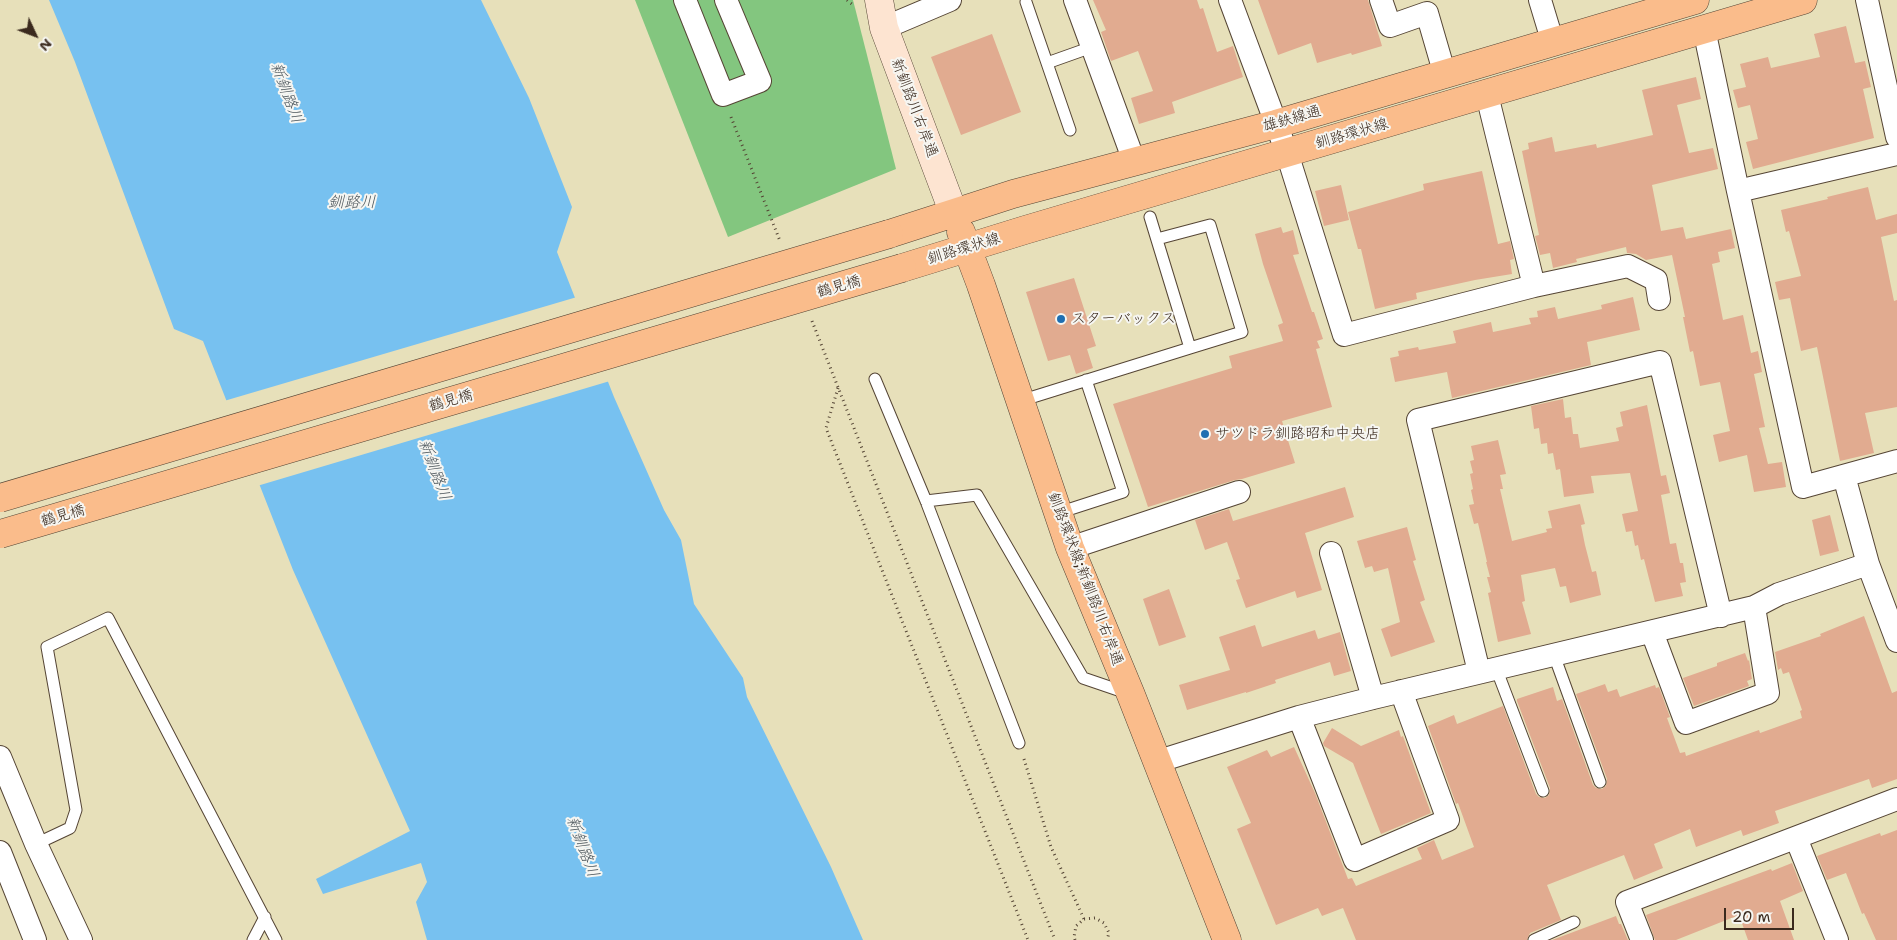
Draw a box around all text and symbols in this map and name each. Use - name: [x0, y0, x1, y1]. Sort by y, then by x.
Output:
- north arrow: [10, 10, 60, 60]
- text: N: [36, 35, 56, 55]
- street label: 新釧路川右岸通: [887, 56, 941, 160]
- water label: 新釧路川: [266, 60, 306, 126]
- street label: 雄鉄線通: [1261, 102, 1323, 136]
- street label: 釧路環状線: [1313, 115, 1391, 153]
- water label: 釧路川: [328, 193, 376, 213]
- street label: 釧路環状線: [926, 229, 1002, 269]
- street label: 鶴見橋: [815, 272, 863, 302]
- place label: スターバックス: [1071, 310, 1176, 328]
- marker: スターバックス: [1055, 313, 1067, 325]
- street label: 鶴見橋: [427, 386, 475, 416]
- place label: サツドラ釧路昭和中央店: [1215, 425, 1380, 443]
- marker: サツドラ釧路昭和中央店: [1199, 428, 1211, 440]
- water label: 新釧路川: [414, 437, 454, 503]
- street label: 釧路環状線;新釧路川右岸通: [1044, 490, 1126, 668]
- street label: 鶴見橋: [39, 501, 87, 531]
- water label: 新釧路川: [562, 814, 602, 880]
- scale bar: [1727, 898, 1797, 930]
- text: 20 m: [1732, 907, 1771, 927]

